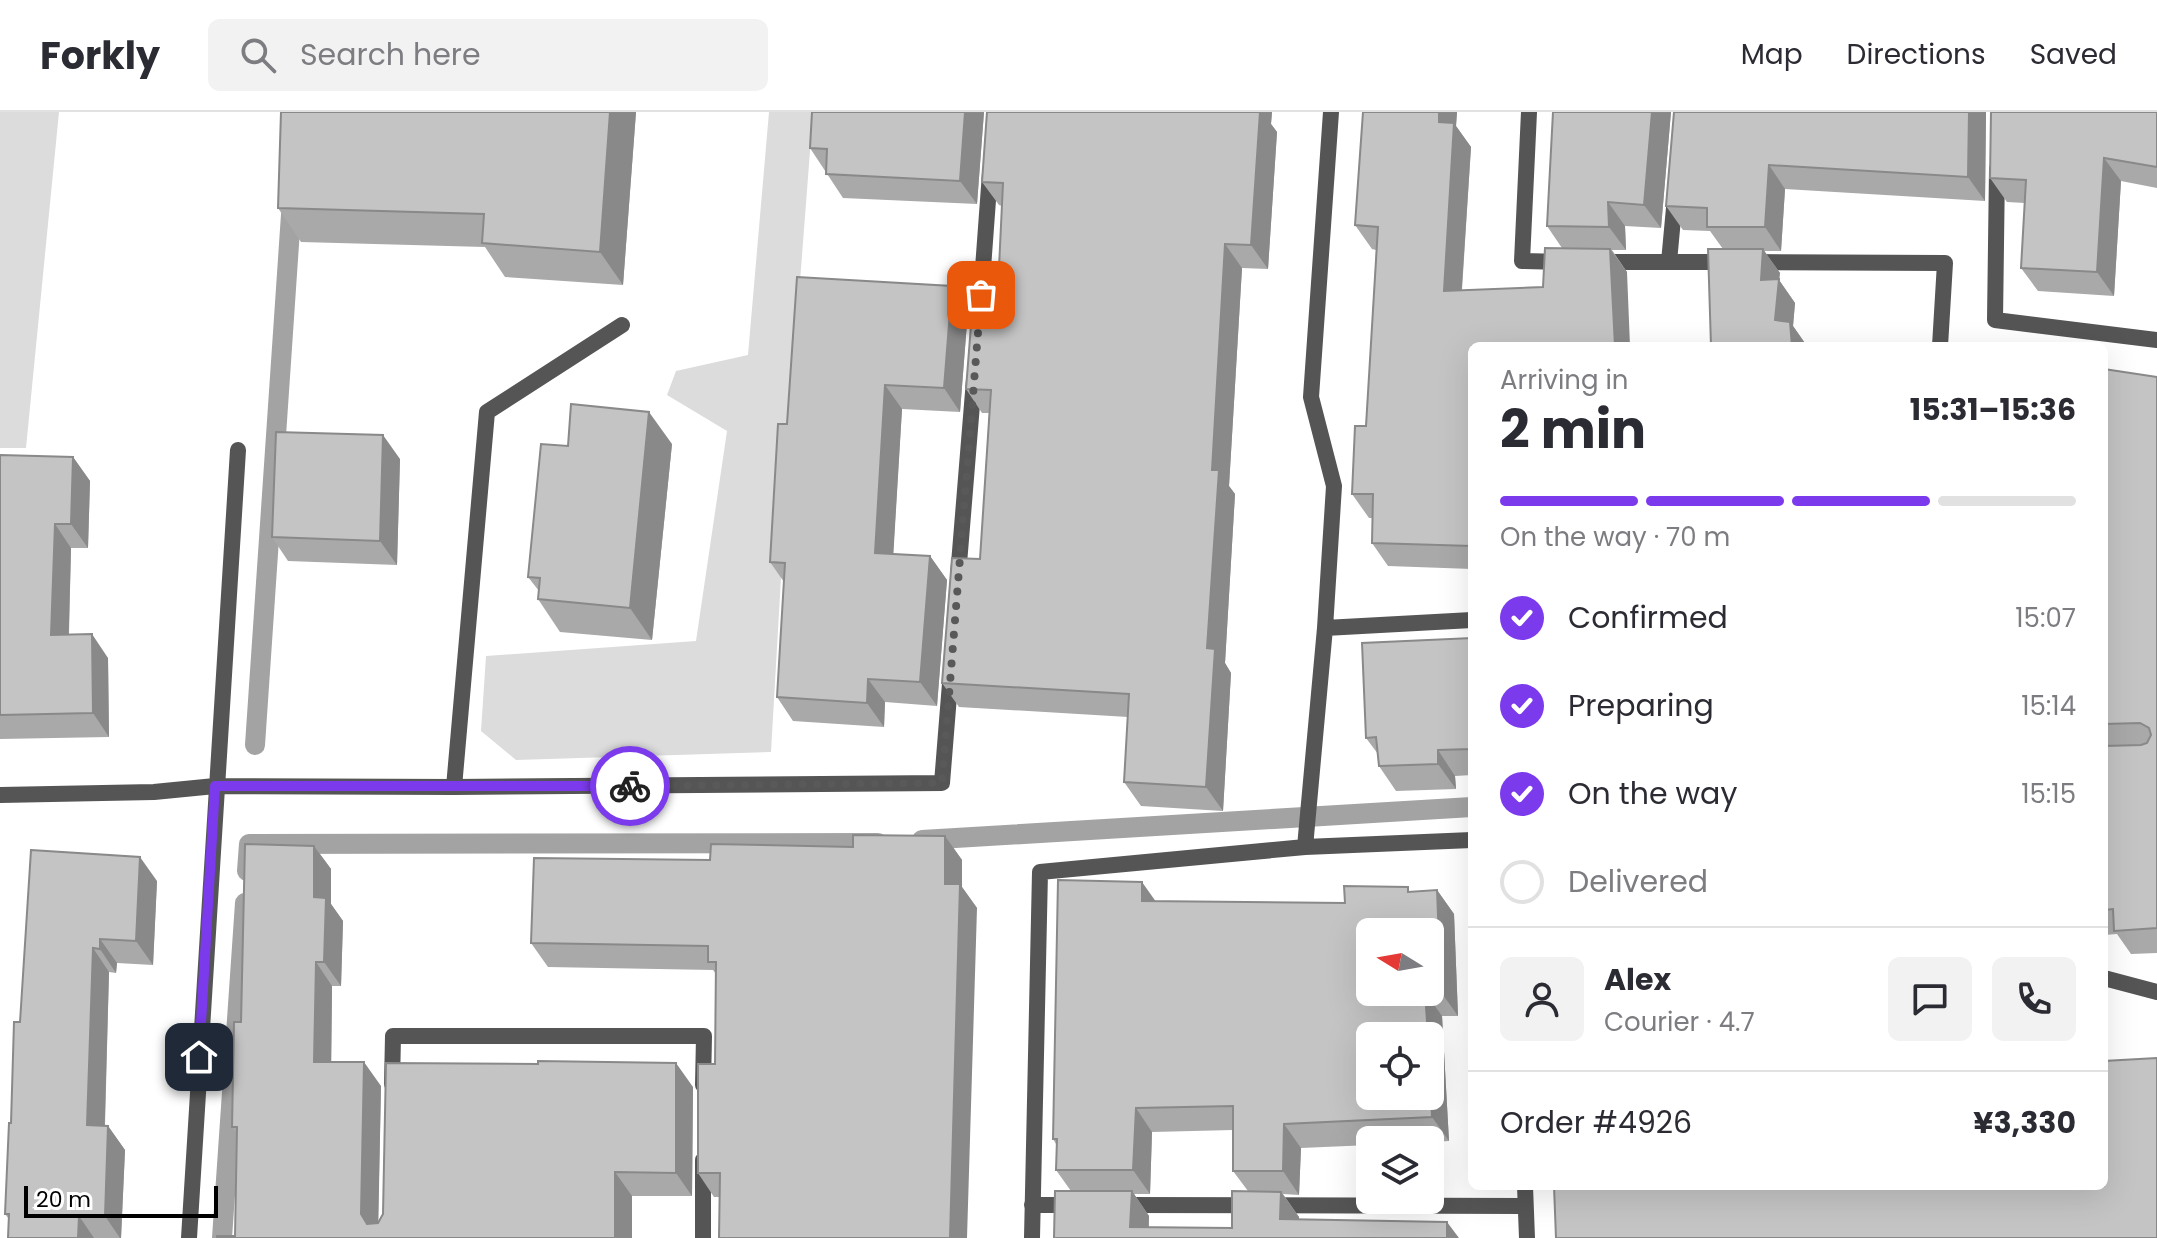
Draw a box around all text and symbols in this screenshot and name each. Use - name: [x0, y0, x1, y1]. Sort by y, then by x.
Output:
- search box: [208, 19, 768, 91]
- text: Forkly: [40, 29, 160, 82]
- icon: search: [236, 33, 280, 77]
- text: Search here: [300, 33, 481, 76]
- text: Map: [1741, 35, 1803, 74]
- text: Directions: [1847, 35, 1986, 74]
- text: Saved: [2030, 35, 2117, 74]
- pin: [947, 261, 1015, 329]
- icon: bag: [959, 273, 1003, 317]
- text: Arriving in: [1500, 362, 1629, 398]
- text: 15:31–15:36: [1910, 388, 2076, 431]
- text: 2 min: [1500, 393, 1646, 466]
- text: On the way · 70 m: [1500, 519, 1730, 555]
- icon: check: [1500, 596, 1544, 640]
- text: Confirmed: [1568, 596, 1728, 639]
- text: 15:07: [2015, 600, 2076, 636]
- icon: check: [1500, 684, 1544, 728]
- text: Preparing: [1568, 684, 1714, 727]
- text: 15:14: [2021, 688, 2076, 724]
- courier: [590, 746, 670, 826]
- icon: bike: [608, 764, 652, 808]
- icon: check: [1500, 772, 1544, 816]
- text: On the way: [1568, 772, 1737, 815]
- text: 15:15: [2021, 776, 2076, 812]
- text: Delivered: [1568, 860, 1708, 903]
- north arrow: [1356, 918, 1444, 1006]
- map controls: [1356, 918, 1444, 1214]
- button: person: [1500, 957, 1584, 1041]
- button: chat: [1888, 957, 1972, 1041]
- button: phone: [1992, 957, 2076, 1041]
- text: Alex: [1604, 958, 1671, 1001]
- text: Courier · 4.7: [1604, 1004, 1755, 1040]
- button: locate: [1356, 1022, 1444, 1110]
- pin: [165, 1023, 233, 1091]
- icon: home: [177, 1035, 221, 1079]
- text: Order #4926: [1500, 1101, 1692, 1144]
- text: ¥3,330: [1973, 1101, 2076, 1144]
- button: layers: [1356, 1126, 1444, 1214]
- scale bar: [24, 1182, 218, 1218]
- text: 20 m: [36, 1184, 91, 1215]

